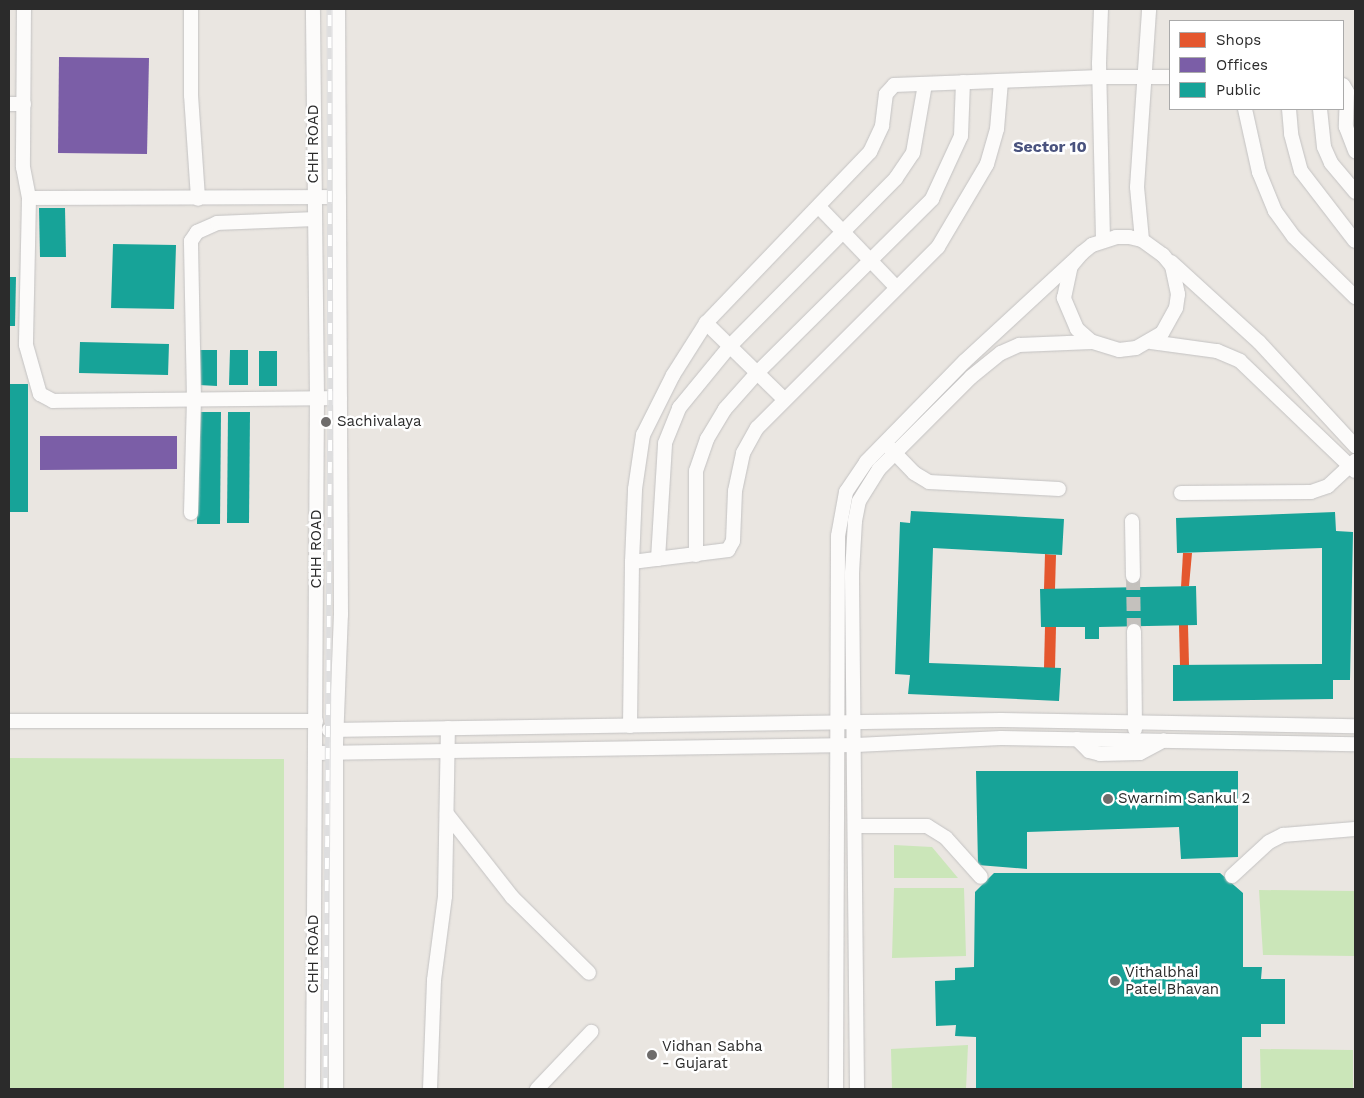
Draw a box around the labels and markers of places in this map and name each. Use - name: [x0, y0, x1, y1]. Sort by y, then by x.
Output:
- place label: Sachivalaya: [337, 413, 421, 431]
- marker: Sachivalaya: [319, 415, 333, 429]
- place label: Swarnim Sankul 2: [1118, 790, 1251, 808]
- marker: Swarnim Sankul 2: [1102, 793, 1114, 805]
- place label: Vithalbhai Patel Bhavan: [1125, 963, 1220, 998]
- marker: Vithalbhai Patel Bhavan: [1109, 975, 1121, 987]
- place label: Vidhan Sabha - Gujarat: [662, 1037, 762, 1072]
- marker: Vidhan Sabha - Gujarat: [646, 1049, 658, 1061]

